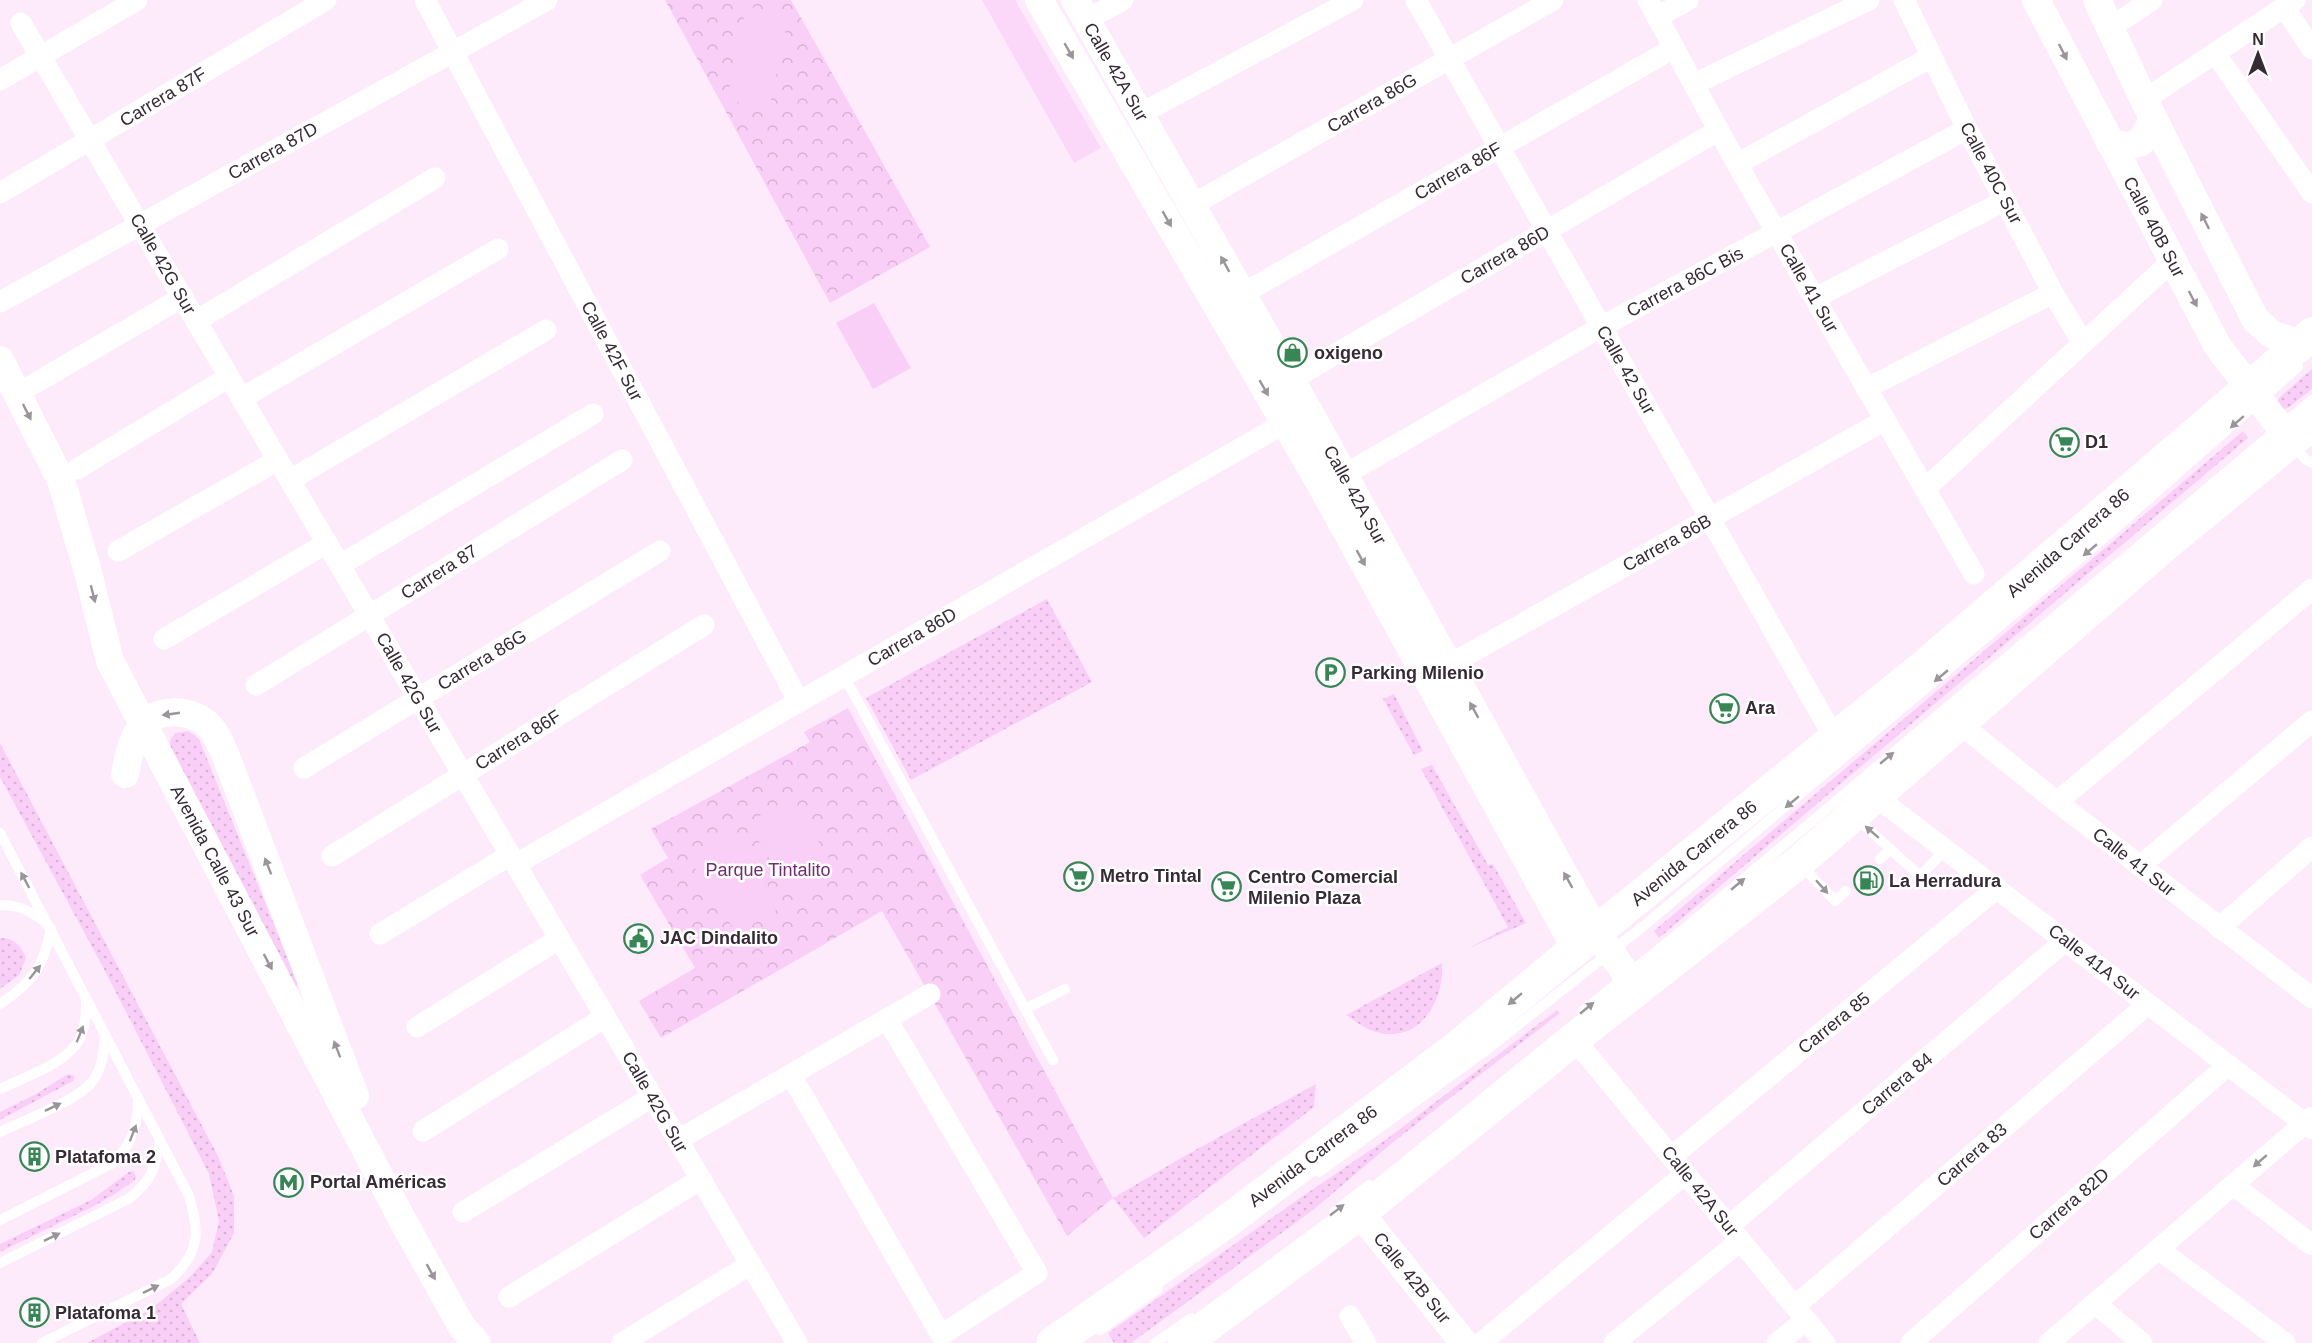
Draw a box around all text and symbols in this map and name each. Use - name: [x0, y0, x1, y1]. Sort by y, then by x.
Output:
- street label: Calle 42A Sur: [1080, 19, 1152, 125]
- north arrow: [2228, 24, 2288, 84]
- text: N: [2252, 31, 2264, 48]
- one-way arrow: [1063, 43, 1074, 59]
- one-way arrow: [2058, 44, 2068, 61]
- street label: Carrera 87F: [116, 63, 210, 131]
- street label: Carrera 86G: [1324, 69, 1420, 137]
- street label: Carrera 87D: [225, 118, 321, 184]
- street label: Calle 40C Sur: [1956, 119, 2026, 227]
- street label: Carrera 86F: [1411, 138, 1505, 204]
- street label: Calle 40B Sur: [2119, 173, 2189, 281]
- street label: Calle 42G Sur: [126, 210, 200, 318]
- one-way arrow: [1161, 211, 1172, 227]
- one-way arrow: [2201, 212, 2211, 230]
- street label: Carrera 86D: [1457, 222, 1553, 288]
- street label: Calle 41 Sur: [1776, 240, 1842, 336]
- street label: Carrera 86C Bis: [1623, 243, 1747, 321]
- one-way arrow: [1220, 256, 1230, 273]
- one-way arrow: [2188, 291, 2198, 308]
- street label: Calle 42F Sur: [577, 298, 647, 404]
- street label: Calle 42 Sur: [1593, 322, 1659, 418]
- shop icon: oxigeno: [1277, 337, 1309, 369]
- place label: oxigeno: [1314, 343, 1383, 363]
- one-way arrow: [1259, 380, 1270, 396]
- one-way arrow: [22, 403, 31, 420]
- one-way arrow: [2230, 415, 2245, 428]
- supermarket icon: D1: [2048, 426, 2080, 458]
- place label: D1: [2085, 432, 2108, 452]
- street label: Calle 42A Sur: [1320, 442, 1390, 548]
- street label: Avenida Carrera 86: [2003, 484, 2133, 602]
- street label: Carrera 86B: [1619, 510, 1715, 576]
- street label: Carrera 87: [397, 541, 481, 603]
- one-way arrow: [2083, 543, 2098, 556]
- one-way arrow: [1356, 549, 1366, 566]
- one-way arrow: [89, 585, 99, 603]
- street label: Carrera 86D: [864, 604, 960, 670]
- street label: Carrera 86G: [434, 626, 530, 694]
- street label: Calle 42G Sur: [372, 629, 446, 737]
- parking icon: Parking Milenio: [1314, 657, 1346, 689]
- place label: Parking Milenio: [1351, 663, 1484, 683]
- one-way arrow: [1934, 669, 1949, 682]
- supermarket icon: Ara: [1708, 692, 1740, 724]
- place label: Ara: [1745, 698, 1776, 718]
- one-way arrow: [1468, 702, 1479, 718]
- street label: Carrera 86F: [472, 706, 564, 774]
- one-way arrow: [161, 709, 180, 718]
- one-way arrow: [1879, 752, 1895, 765]
- street label: Avenida Calle 43 Sur: [167, 782, 263, 940]
- one-way arrow: [1784, 795, 1800, 808]
- street label: Avenida Carrera 86: [1627, 796, 1761, 910]
- street label: Calle 41 Sur: [2089, 824, 2179, 900]
- one-way arrow: [1865, 826, 1880, 839]
- one-way arrow: [263, 857, 272, 875]
- park label: Parque Tintalito: [705, 860, 831, 880]
- supermarket icon: Metro Tintal: [1063, 860, 1095, 892]
- fuel station icon: La Herradura: [1852, 865, 1884, 897]
- place label: Metro Tintal: [1100, 866, 1202, 886]
- place label: Centro Comercial Milenio Plaza: [1248, 867, 1398, 908]
- one-way arrow: [20, 871, 30, 888]
- supermarket icon: Centro Comercial Milenio Plaza: [1211, 871, 1243, 903]
- place label: La Herradura: [1889, 871, 2002, 891]
- one-way arrow: [1563, 872, 1573, 889]
- one-way arrow: [1730, 878, 1745, 891]
- one-way arrow: [1815, 879, 1829, 894]
- street label: Calle 41A Sur: [2044, 920, 2144, 1004]
- public building icon: JAC Dindalito: [623, 922, 655, 954]
- place label: JAC Dindalito: [660, 928, 778, 948]
- one-way arrow: [263, 954, 273, 971]
- one-way arrow: [28, 965, 41, 980]
- street label: Carrera 85: [1794, 988, 1874, 1058]
- one-way arrow: [1508, 992, 1523, 1005]
- one-way arrow: [1579, 1002, 1594, 1015]
- one-way arrow: [75, 1025, 85, 1043]
- one-way arrow: [332, 1039, 342, 1057]
- street label: Calle 42G Sur: [618, 1048, 692, 1156]
- street label: Carrera 84: [1858, 1049, 1936, 1119]
- street label: Avenida Carrera 86: [1245, 1101, 1381, 1211]
- one-way arrow: [44, 1102, 61, 1111]
- street label: Carrera 83: [1933, 1119, 2011, 1191]
- one-way arrow: [129, 1124, 138, 1142]
- building icon: Platafoma 2: [18, 1141, 50, 1173]
- street label: Calle 42A Sur: [1658, 1142, 1742, 1240]
- place label: Platafoma 2: [55, 1147, 156, 1167]
- one-way arrow: [2252, 1155, 2268, 1168]
- street label: Carrera 82D: [2025, 1164, 2113, 1244]
- metro station icon: Portal Américas: [273, 1166, 305, 1198]
- place label: Portal Américas: [310, 1172, 446, 1192]
- one-way arrow: [1330, 1204, 1345, 1216]
- street label: Calle 42B Sur: [1369, 1229, 1455, 1327]
- one-way arrow: [44, 1232, 61, 1241]
- one-way arrow: [426, 1264, 436, 1281]
- one-way arrow: [142, 1284, 159, 1294]
- building icon: Platafoma 1: [18, 1297, 50, 1329]
- place label: Platafoma 1: [55, 1303, 156, 1323]

